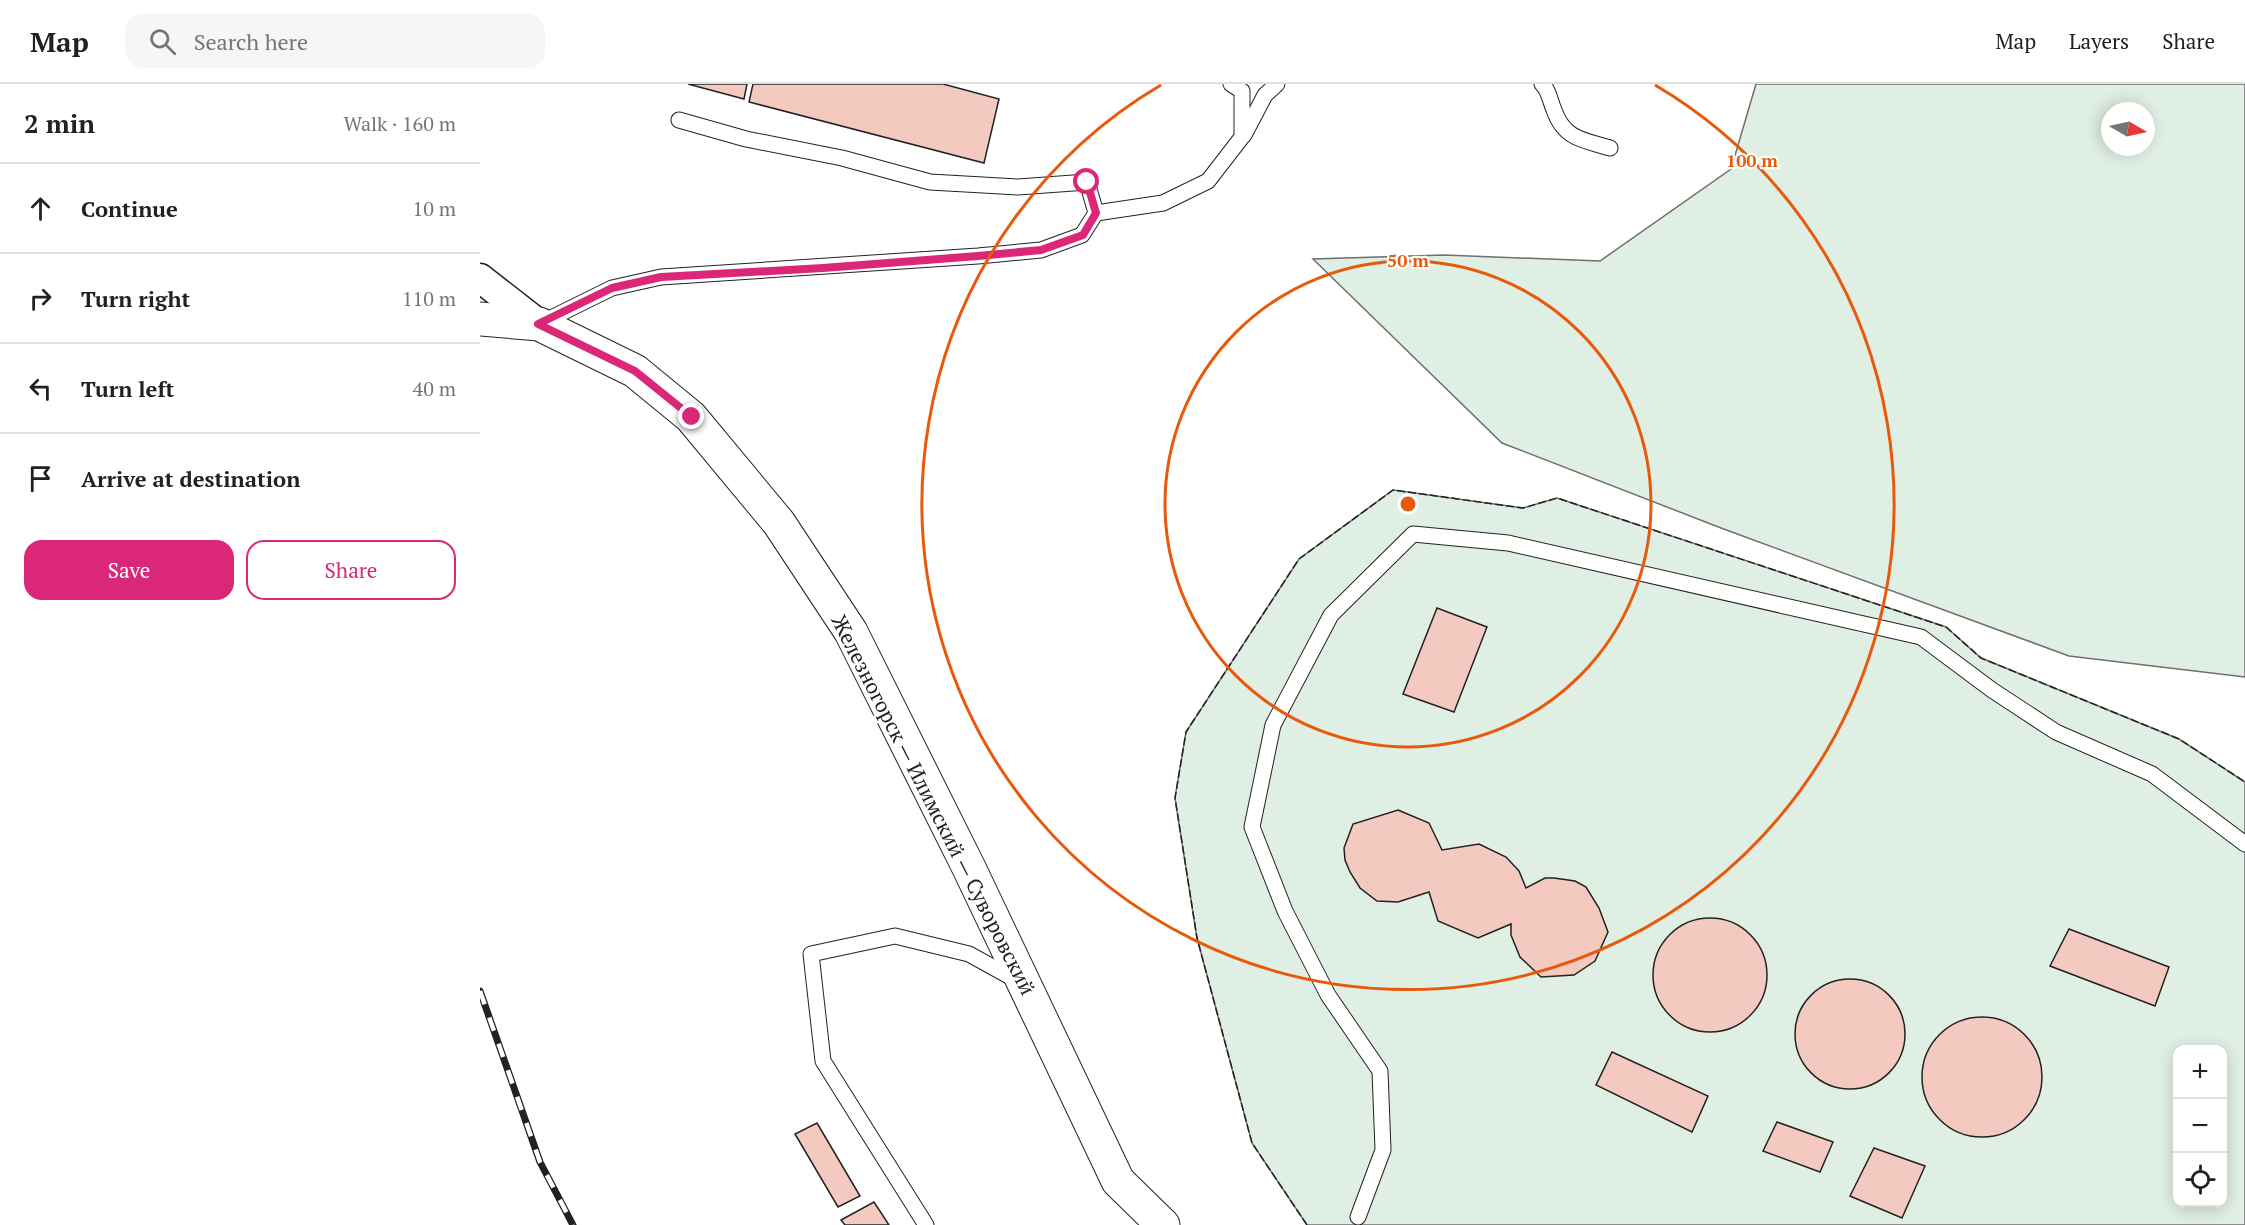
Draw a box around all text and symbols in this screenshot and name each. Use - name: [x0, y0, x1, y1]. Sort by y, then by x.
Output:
- search box: [125, 14, 545, 68]
- text: Map: [30, 23, 89, 60]
- icon: search: [146, 25, 179, 58]
- text: Search here: [194, 27, 308, 56]
- text: Map: [1995, 27, 2036, 55]
- text: Layers: [2069, 27, 2129, 55]
- text: Share: [2162, 27, 2215, 55]
- north arrow: [2101, 102, 2155, 156]
- text: 2 min: [24, 106, 95, 140]
- text: Walk · 160 m: [344, 110, 456, 137]
- text: 100 m: [1726, 148, 1778, 172]
- route start: [1073, 168, 1099, 194]
- icon: ahead: [24, 192, 57, 225]
- text: Continue: [81, 194, 178, 223]
- text: 10 m: [413, 195, 456, 222]
- text: 50 m: [1387, 248, 1429, 272]
- icon: right: [24, 282, 57, 315]
- text: Turn right: [81, 284, 190, 313]
- text: 110 m: [402, 285, 456, 312]
- icon: left: [24, 372, 57, 405]
- text: Turn left: [81, 374, 174, 403]
- text: 40 m: [413, 375, 456, 402]
- route end: [678, 403, 704, 429]
- icon: arrive: [24, 462, 57, 495]
- text: Arrive at destination: [81, 464, 300, 493]
- centre of rings: [1398, 494, 1418, 514]
- button: Save: [24, 540, 234, 600]
- button: Share: [246, 540, 456, 600]
- street label: Железногорск — Илимский — Суворовский: [825, 610, 1043, 1000]
- map controls: [2173, 1045, 2227, 1207]
- button: +: [2173, 1045, 2227, 1099]
- button: −: [2173, 1099, 2227, 1153]
- button: locate: [2173, 1153, 2227, 1207]

